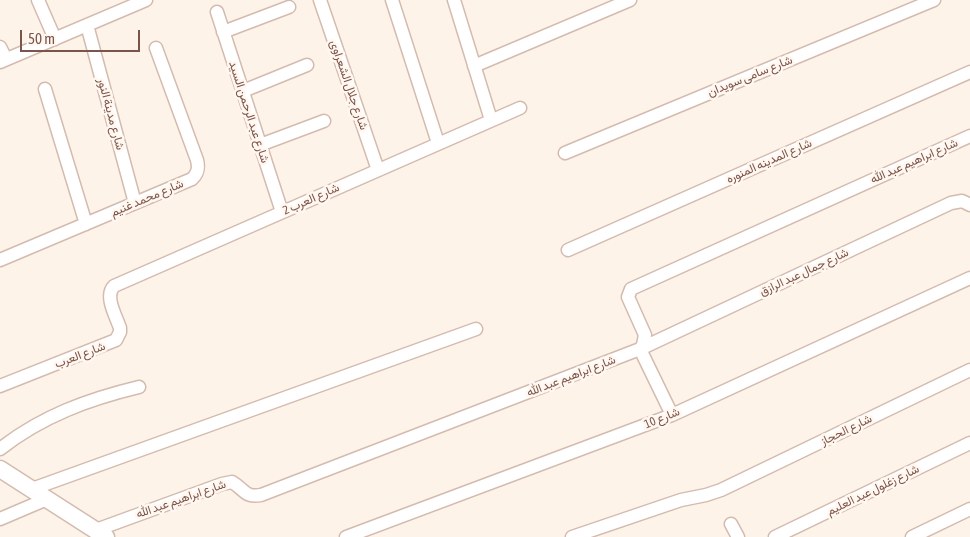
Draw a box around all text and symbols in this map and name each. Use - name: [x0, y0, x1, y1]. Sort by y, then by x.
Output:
- scale bar: [22, 20, 142, 52]
- text: 50 m: [28, 30, 55, 47]
- street label: شارع جلال الشعراوى: [327, 38, 371, 132]
- street label: شارع سامى سويدان: [705, 52, 795, 100]
- street label: شارع عبد الرحمن السيد: [226, 59, 272, 165]
- street label: شارع مدينة النور: [94, 76, 128, 152]
- street label: شارع ابراهيم عبد الله: [868, 135, 960, 187]
- street label: شارع المدينه المنوره: [724, 136, 814, 186]
- street label: شارع محمد غنيم: [109, 176, 185, 220]
- street label: شارع العرب 2: [280, 180, 342, 218]
- street label: شارع جمال عبد الرازق: [757, 245, 851, 299]
- street label: شارع العرب: [53, 339, 107, 371]
- street label: شارع ابراهيم عبد الله: [524, 352, 618, 400]
- street label: شارع 10: [642, 404, 682, 432]
- street label: شارع الحجاز: [818, 411, 874, 449]
- street label: شارع زغلول عبد العليم: [824, 461, 922, 519]
- street label: شارع ابراهيم عبد الله: [134, 477, 228, 521]

